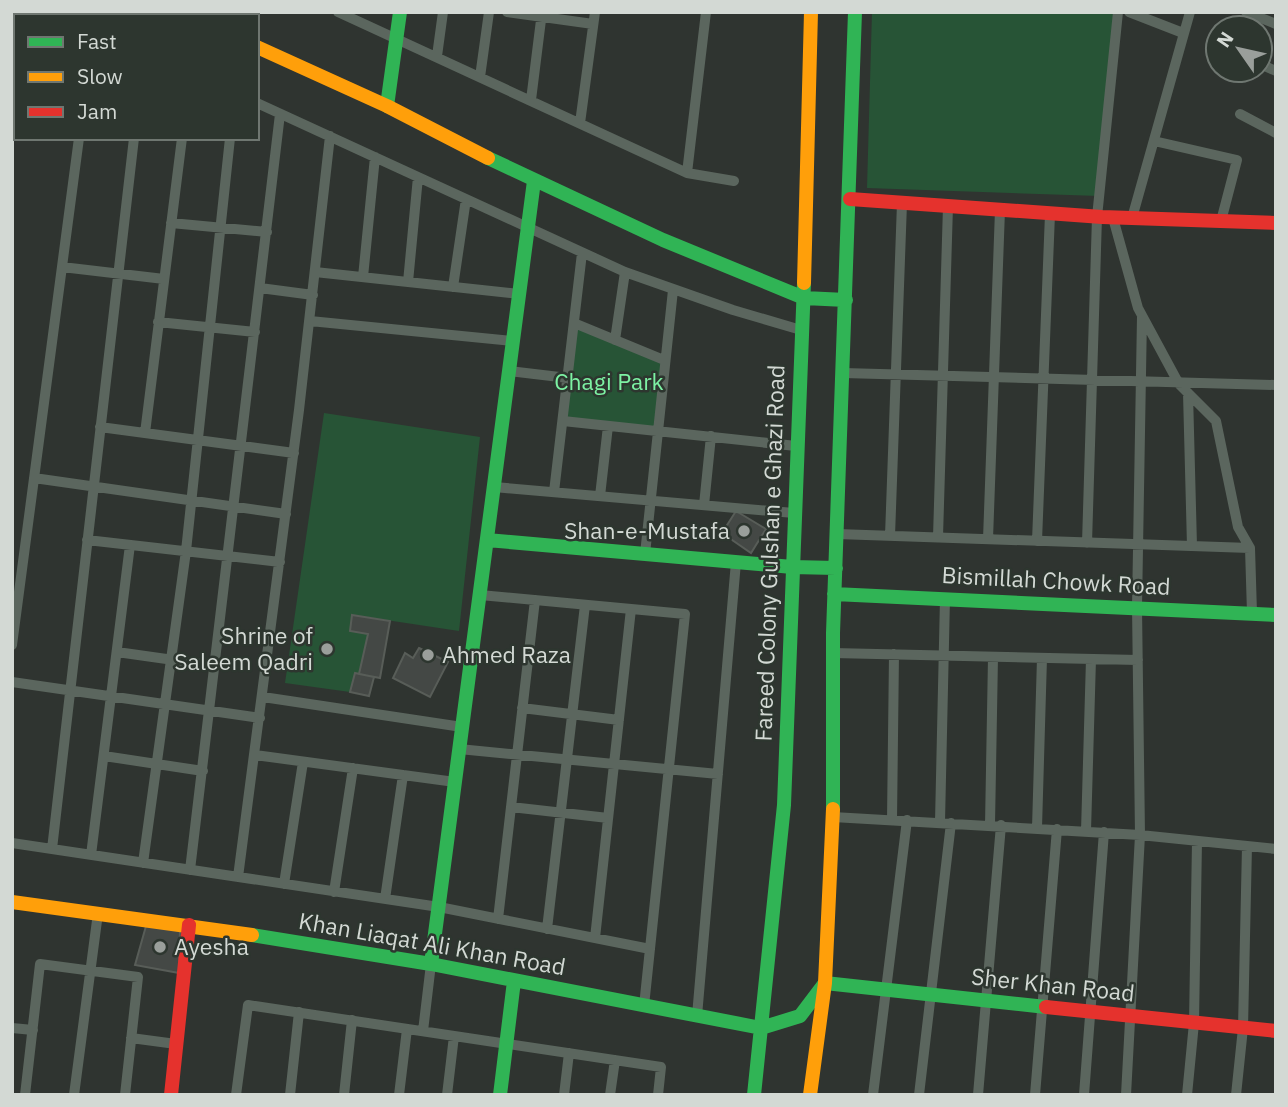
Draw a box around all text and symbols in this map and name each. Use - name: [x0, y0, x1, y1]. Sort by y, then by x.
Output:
- legend: [14, 14, 259, 140]
- north arrow: [1204, 14, 1274, 84]
- text: Fast: [77, 27, 117, 55]
- text: N: [1211, 27, 1239, 52]
- text: Slow: [77, 62, 123, 90]
- text: Jam: [77, 97, 117, 125]
- street label: Fareed Colony Gulshan e Ghazi Road: [747, 364, 791, 742]
- park label: Chagi Park: [554, 366, 664, 396]
- place label: Shan-e-Mustafa: [564, 515, 730, 545]
- marker: Shan-e-Mustafa: [736, 523, 752, 539]
- street label: Bismillah Chowk Road: [941, 559, 1171, 601]
- place label: Shrine of Saleem Qadri: [174, 620, 313, 676]
- place label: Ahmed Raza: [442, 639, 571, 669]
- marker: Shrine of Saleem Qadri: [319, 641, 335, 657]
- marker: Ahmed Raza: [420, 647, 436, 663]
- street label: Khan Liaqat Ali Khan Road: [296, 905, 568, 981]
- place label: Ayesha: [174, 931, 249, 961]
- marker: Ayesha: [152, 939, 168, 955]
- street label: Sher Khan Road: [970, 961, 1136, 1008]

